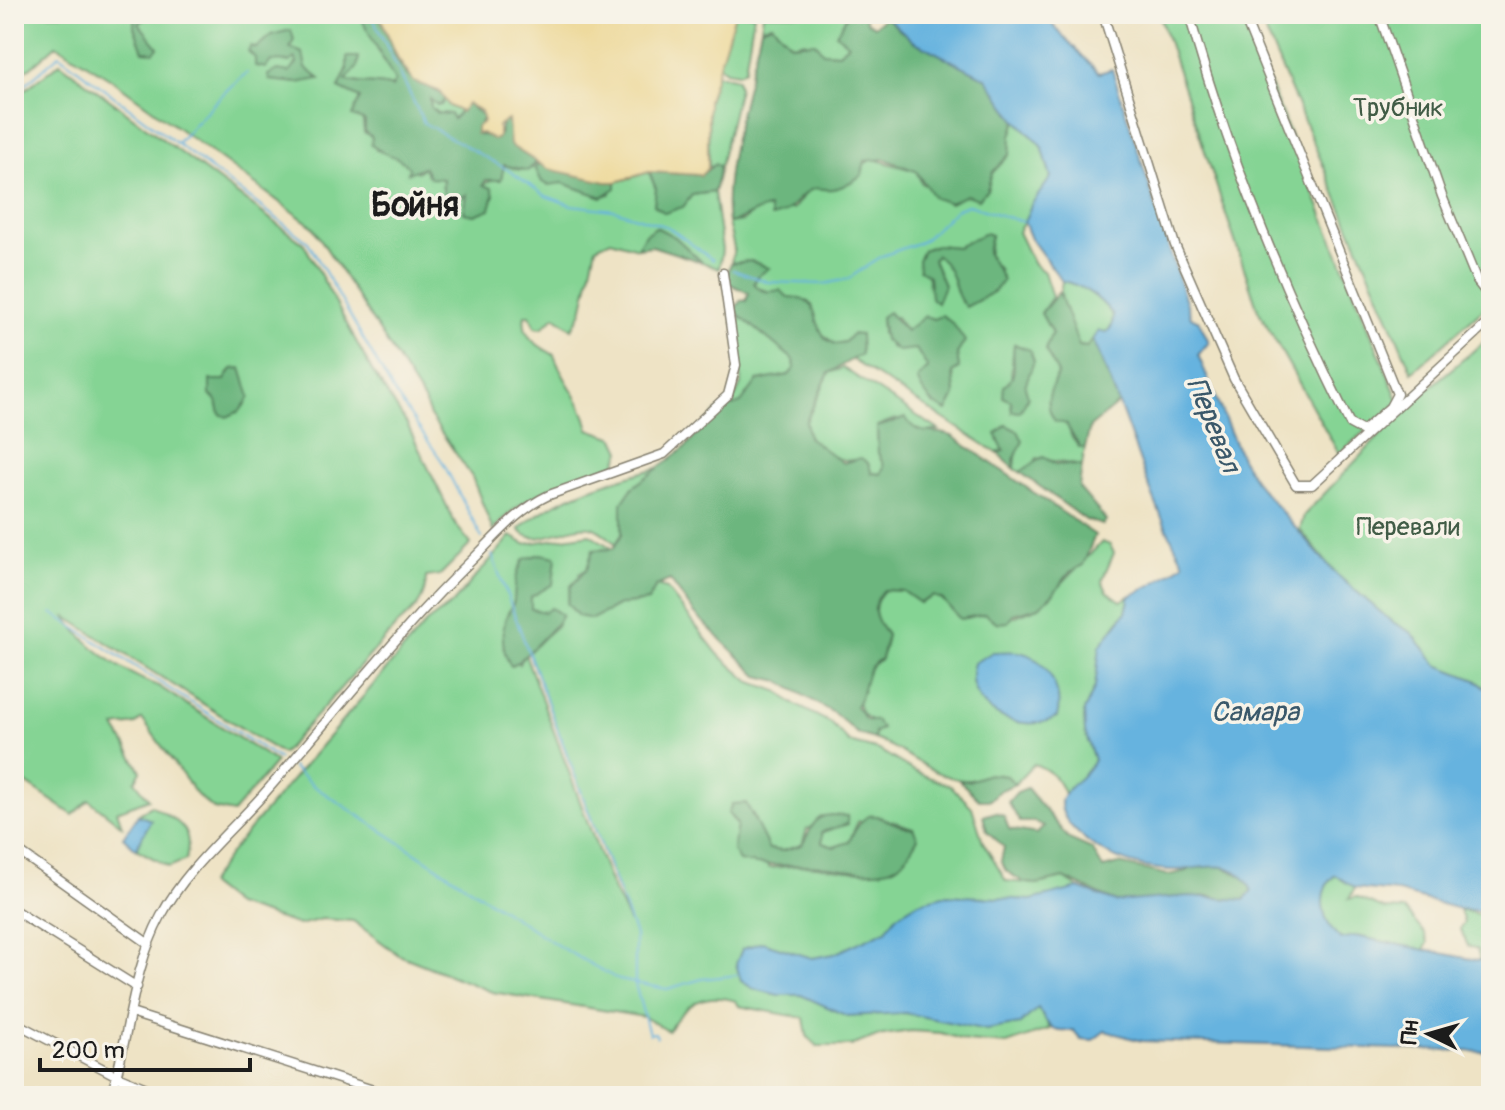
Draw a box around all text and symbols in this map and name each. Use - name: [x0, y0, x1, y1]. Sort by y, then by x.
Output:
- park label: Трубник: [1353, 92, 1443, 124]
- district label: Бойня: [371, 184, 459, 227]
- water label: Перевал: [1178, 372, 1249, 480]
- park label: Перевали: [1356, 511, 1460, 543]
- water label: Самара: [1211, 695, 1301, 730]
- north arrow: [1389, 994, 1469, 1074]
- text: Пн: [1395, 1019, 1425, 1046]
- scale bar: [40, 1022, 250, 1072]
- text: 200 m: [52, 1036, 125, 1065]

